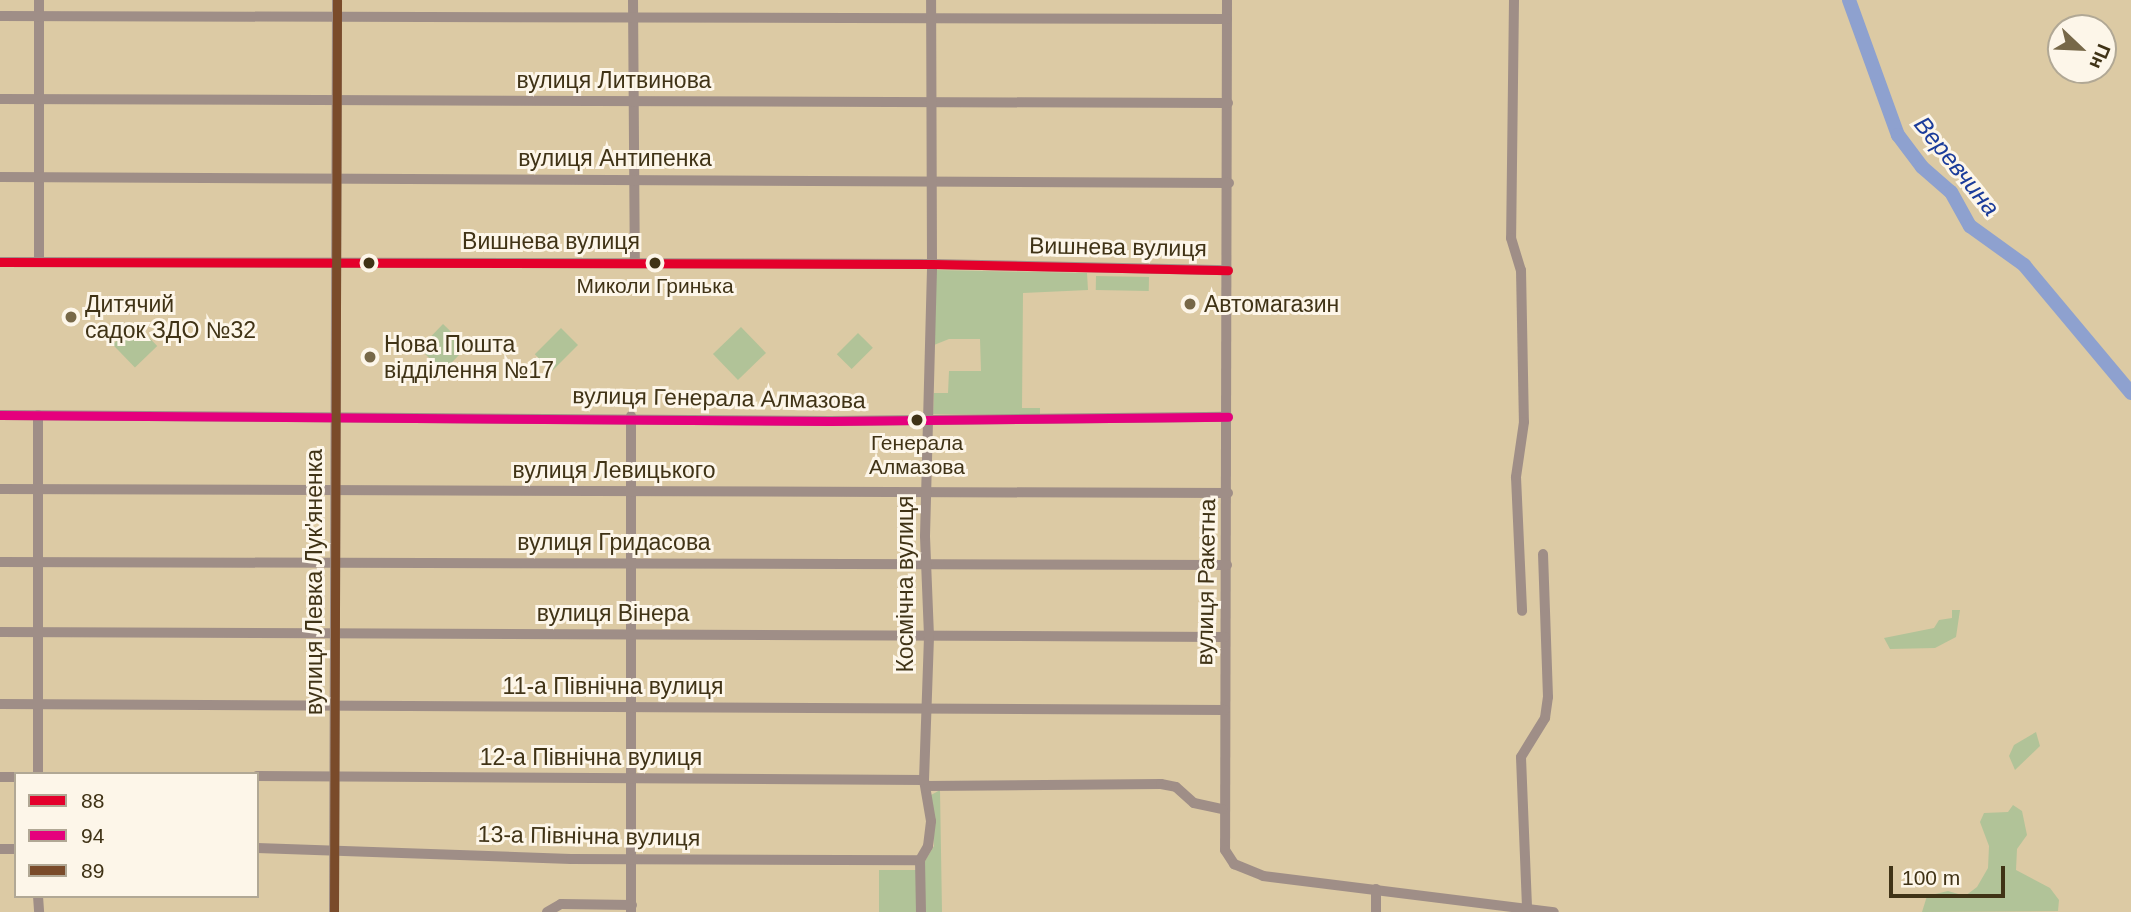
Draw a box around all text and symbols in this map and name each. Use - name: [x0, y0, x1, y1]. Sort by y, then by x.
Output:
- north arrow: [2047, 14, 2117, 84]
- text: Пн: [2085, 41, 2115, 72]
- street label: вулиця Литвинова: [517, 66, 711, 94]
- water label: Веревчина: [1908, 110, 2006, 222]
- street label: вулиця Антипенка: [518, 144, 712, 172]
- street label: Вишнева вулиця: [462, 227, 640, 255]
- street label: Вишнева вулиця: [1029, 232, 1207, 262]
- unlabelled marker: [362, 256, 376, 270]
- marker: Миколи Гринька: [648, 256, 662, 270]
- place label: Миколи Гринька: [576, 273, 734, 299]
- place label: Дитячий садок ЗДО №32: [85, 290, 256, 344]
- place label: Автомагазин: [1204, 290, 1339, 318]
- marker: Автомагазин: [1182, 296, 1198, 312]
- marker: Дитячий садок ЗДО №32: [63, 309, 79, 325]
- place label: Нова Пошта відділення №17: [384, 330, 554, 384]
- marker: Нова Пошта відділення №17: [362, 349, 378, 365]
- street label: вулиця Генерала Алмазова: [572, 382, 866, 414]
- marker: Генерала Алмазова: [910, 413, 924, 427]
- place label: Генерала Алмазова: [869, 430, 965, 480]
- street label: вулиця Левка Лук'яненка: [300, 449, 328, 715]
- street label: вулиця Левицького: [513, 456, 715, 484]
- street label: Космічна вулиця: [891, 495, 919, 673]
- street label: вулиця Ракетна: [1191, 498, 1221, 666]
- street label: вулиця Гридасова: [517, 528, 711, 556]
- street label: вулиця Вінера: [537, 599, 689, 627]
- street label: 11-а Північна вулиця: [503, 672, 723, 700]
- street label: 12-а Північна вулиця: [480, 743, 702, 771]
- legend: [14, 772, 259, 898]
- text: 88: [81, 789, 104, 812]
- street label: 13-а Північна вулиця: [477, 820, 701, 852]
- text: 94: [81, 824, 104, 847]
- scale bar: [1893, 852, 2008, 896]
- text: 89: [81, 859, 104, 882]
- text: 100 m: [1902, 866, 1960, 889]

